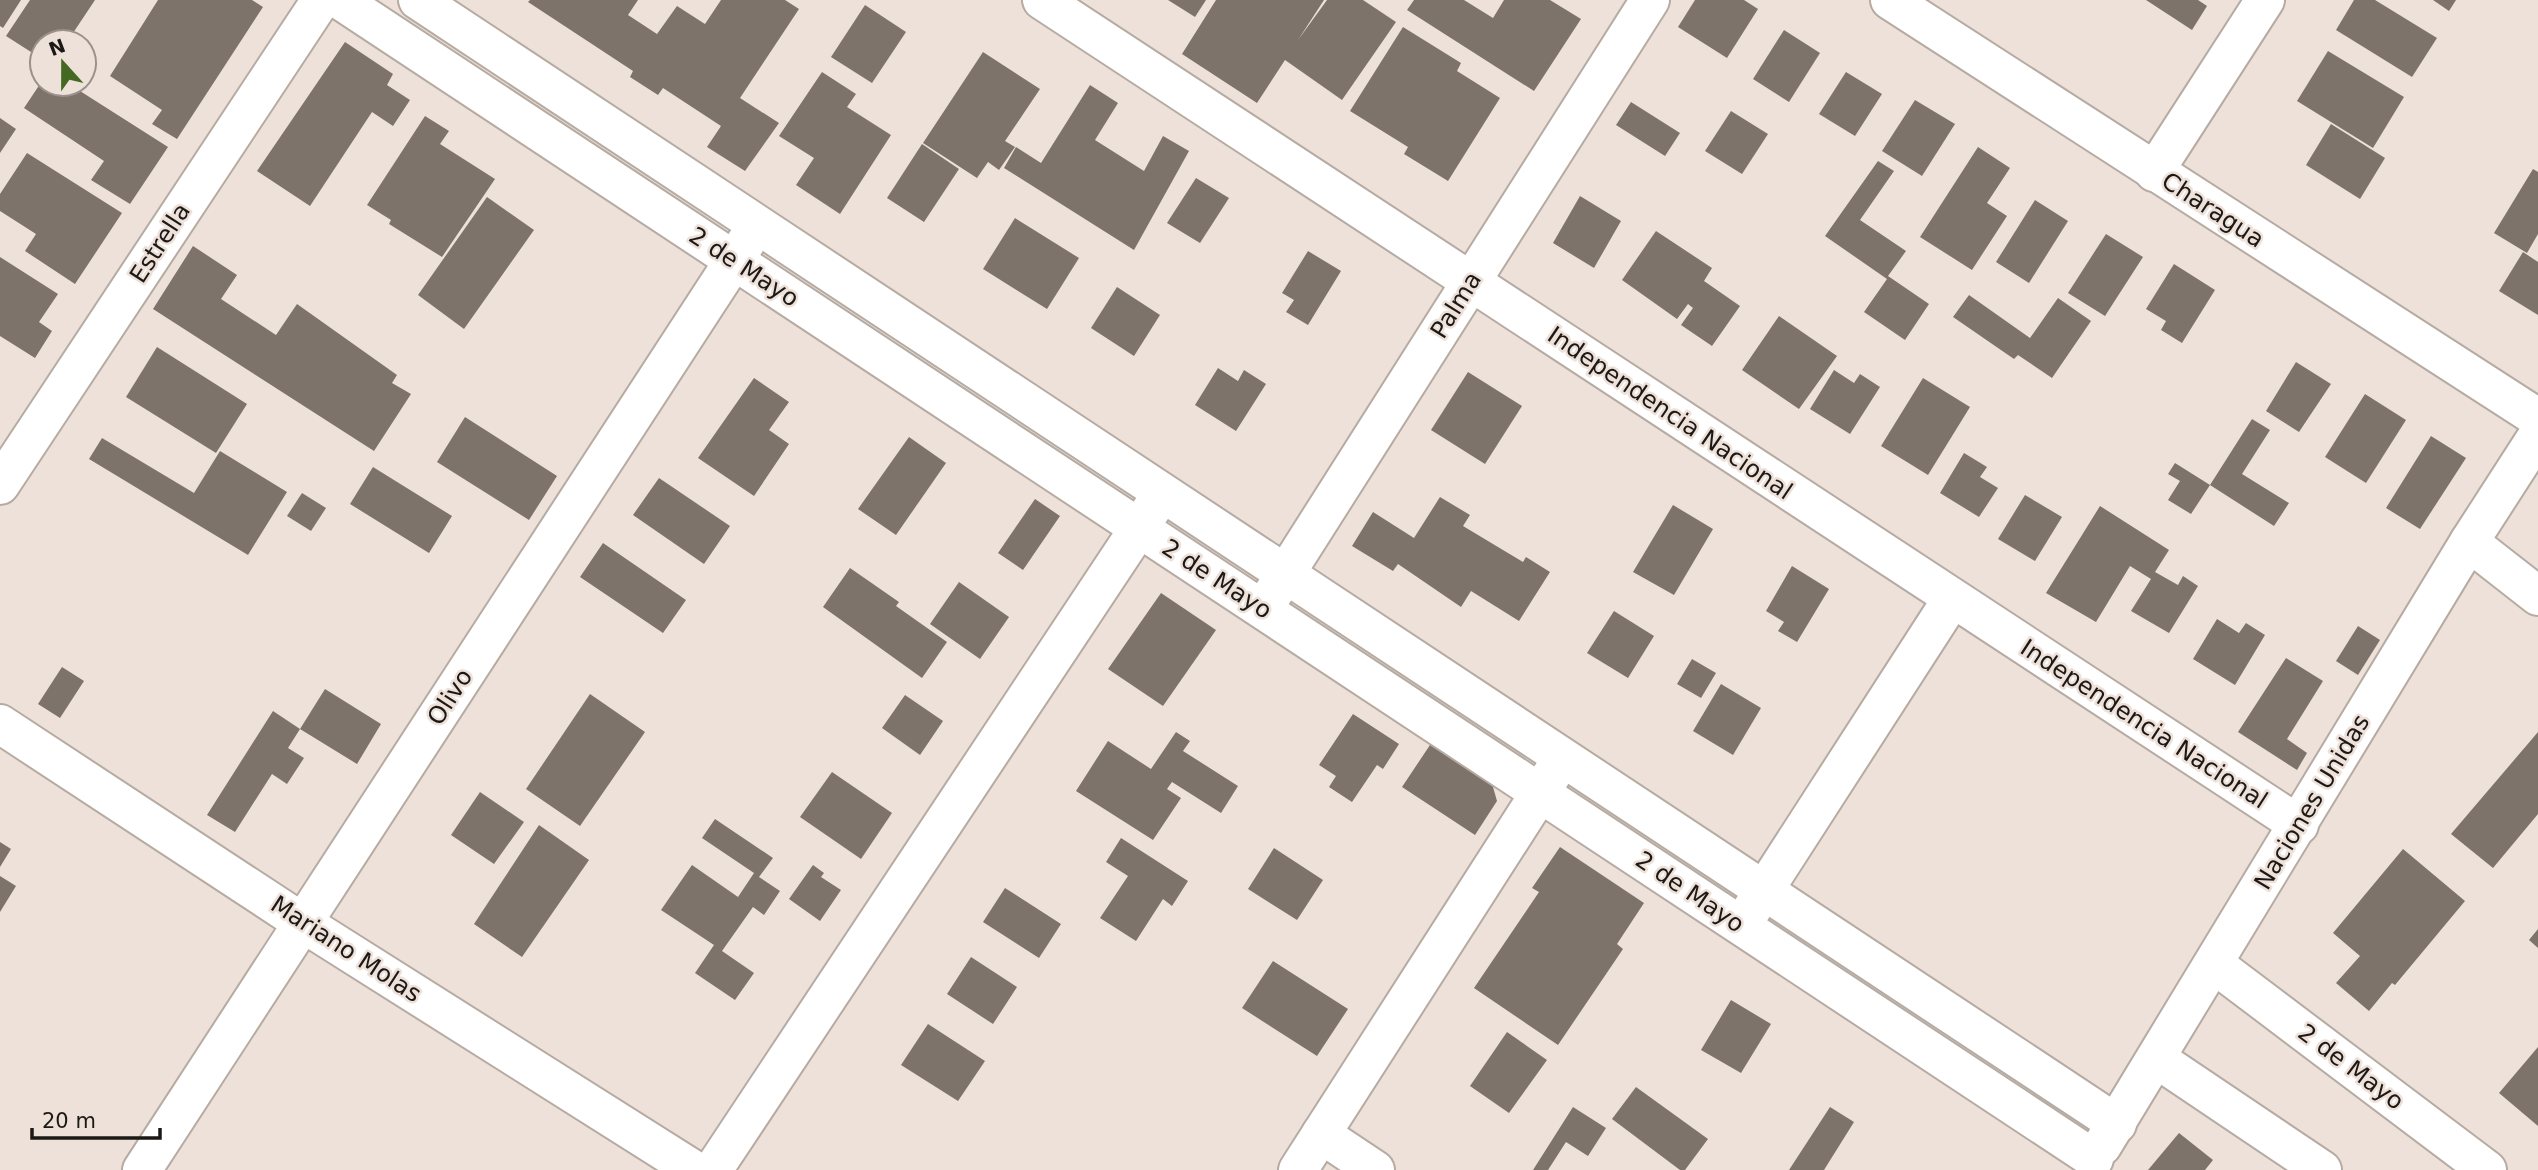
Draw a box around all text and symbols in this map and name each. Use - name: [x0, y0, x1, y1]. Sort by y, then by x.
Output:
- north arrow: [28, 28, 98, 98]
- text: N: [46, 34, 68, 60]
- street label: Charagua: [2157, 167, 2269, 253]
- street label: Estrella: [124, 198, 196, 288]
- street label: 2 de Mayo: [684, 221, 804, 313]
- street label: Palma: [1425, 267, 1487, 343]
- street label: Independencia Nacional: [1542, 321, 1798, 505]
- street label: 2 de Mayo: [1157, 533, 1277, 625]
- street label: Independencia Nacional: [2015, 634, 2273, 814]
- street label: Olivo: [422, 664, 478, 730]
- street label: Naciones Unidas: [2249, 709, 2375, 895]
- street label: 2 de Mayo: [1630, 845, 1750, 939]
- street label: Mariano Molas: [266, 890, 426, 1008]
- street label: 2 de Mayo: [2293, 1018, 2409, 1116]
- scale bar: [32, 1096, 159, 1140]
- text: 20 m: [42, 1109, 96, 1133]

